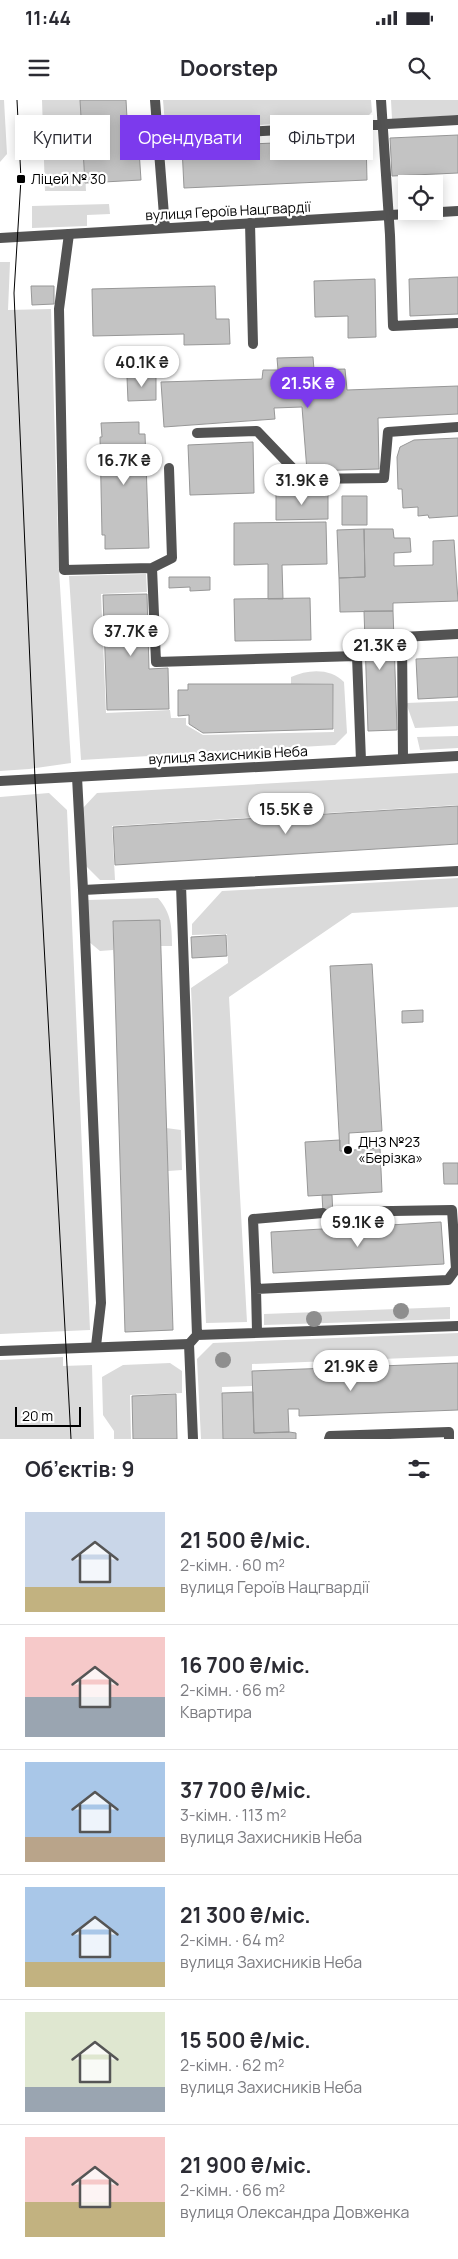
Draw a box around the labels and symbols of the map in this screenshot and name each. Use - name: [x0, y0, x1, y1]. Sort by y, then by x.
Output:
- place label: Ліцей № 30: [31, 169, 106, 188]
- marker: Ліцей № 30: [15, 173, 27, 185]
- street label: вулиця Героїв Нацгвардії: [145, 197, 312, 224]
- pin: 40.1K ₴: [96, 346, 188, 388]
- pin: 21.5K ₴: [262, 366, 354, 409]
- pin: 16.7K ₴: [78, 444, 170, 486]
- pin: 31.9K ₴: [256, 464, 348, 506]
- pin: 37.7K ₴: [85, 614, 177, 657]
- pin: 21.3K ₴: [334, 628, 426, 671]
- street label: вулиця Захисників Неба: [148, 741, 308, 768]
- pin: 15.5K ₴: [240, 792, 332, 835]
- place label: ДНЗ №23 «Берізка»: [358, 1132, 423, 1167]
- marker: ДНЗ №23 «Берізка»: [342, 1144, 354, 1156]
- pin: 59.1K ₴: [312, 1206, 404, 1248]
- pin: 21.9K ₴: [305, 1350, 397, 1392]
- scale bar: [15, 1404, 81, 1427]

